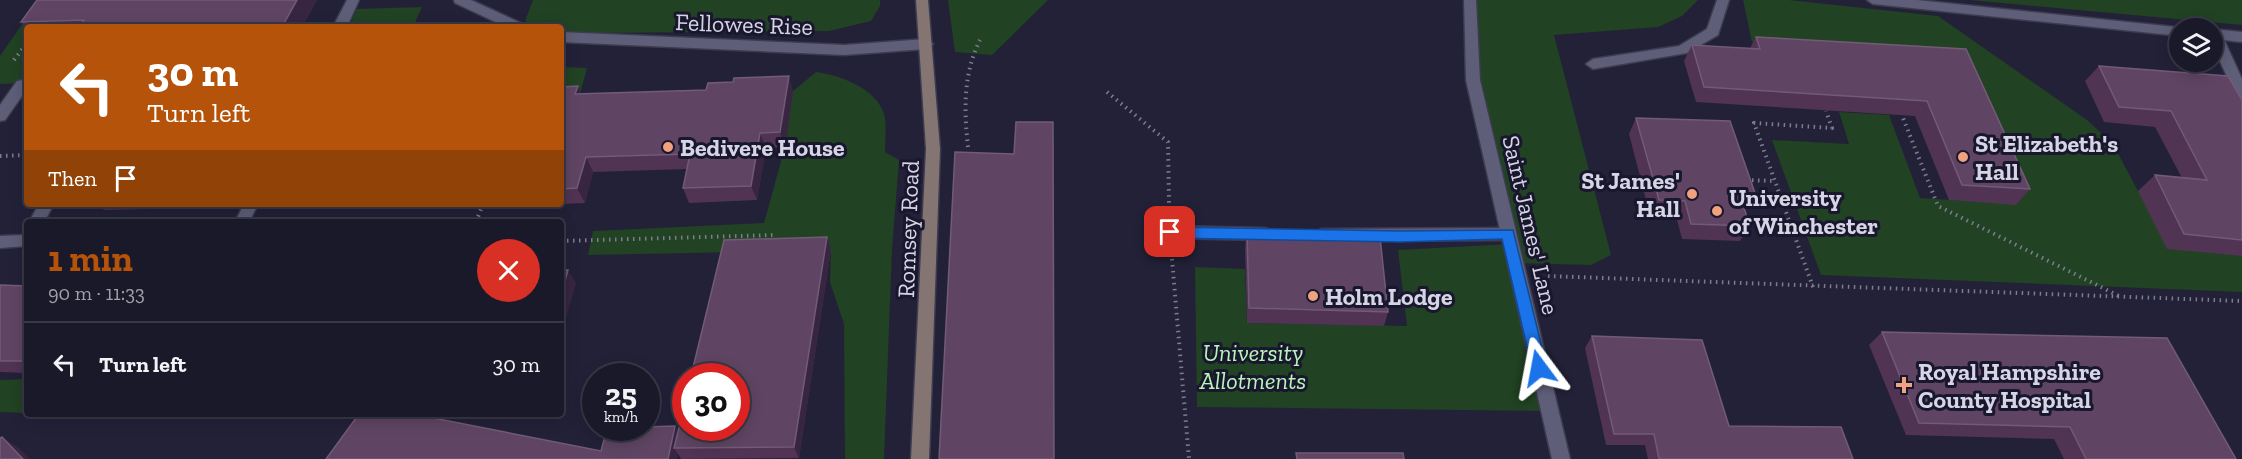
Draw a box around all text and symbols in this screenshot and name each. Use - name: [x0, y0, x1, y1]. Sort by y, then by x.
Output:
- street label: Fellowes Rise: [675, 7, 813, 41]
- map controls: [2169, 18, 2223, 72]
- button: layers: [2169, 18, 2223, 72]
- text: 30 m: [147, 46, 238, 97]
- icon: left: [48, 48, 126, 126]
- text: Turn left: [147, 97, 250, 129]
- place label: St Elizabeth's Hall: [1975, 129, 2118, 186]
- place label: Bedivere House: [680, 133, 845, 162]
- street label: Saint James' Lane: [1496, 133, 1566, 317]
- marker: Bedivere House: [661, 140, 675, 154]
- marker: St Elizabeth's Hall: [1956, 150, 1970, 164]
- street label: Romsey Road: [891, 160, 925, 298]
- icon: arrive: [109, 162, 142, 195]
- text: Then: [48, 165, 97, 192]
- place label: St James' Hall: [1581, 166, 1680, 223]
- place label: University of Winchester: [1729, 183, 1878, 240]
- marker: St James' Hall: [1685, 187, 1699, 201]
- marker: University of Winchester: [1710, 204, 1724, 218]
- pin: [1144, 206, 1195, 257]
- icon: arrive: [1153, 215, 1186, 248]
- text: 1 min: [48, 237, 133, 280]
- button: close: [477, 239, 540, 302]
- text: 90 m · 11:33: [48, 281, 145, 305]
- place label: Holm Lodge: [1325, 282, 1453, 311]
- marker: Holm Lodge: [1306, 289, 1320, 303]
- position arrow: [1507, 336, 1571, 400]
- park label: University Allotments: [1199, 338, 1306, 395]
- icon: left: [48, 348, 81, 381]
- text: Turn left: [99, 351, 186, 378]
- text: 30 m: [493, 351, 540, 378]
- place label: Royal Hampshire County Hospital: [1918, 357, 2101, 414]
- speed limit sign: 30: [672, 363, 750, 441]
- marker: Royal Hampshire County Hospital: [1895, 376, 1913, 394]
- text: 25: [605, 377, 637, 413]
- text: km/h: [604, 408, 638, 426]

